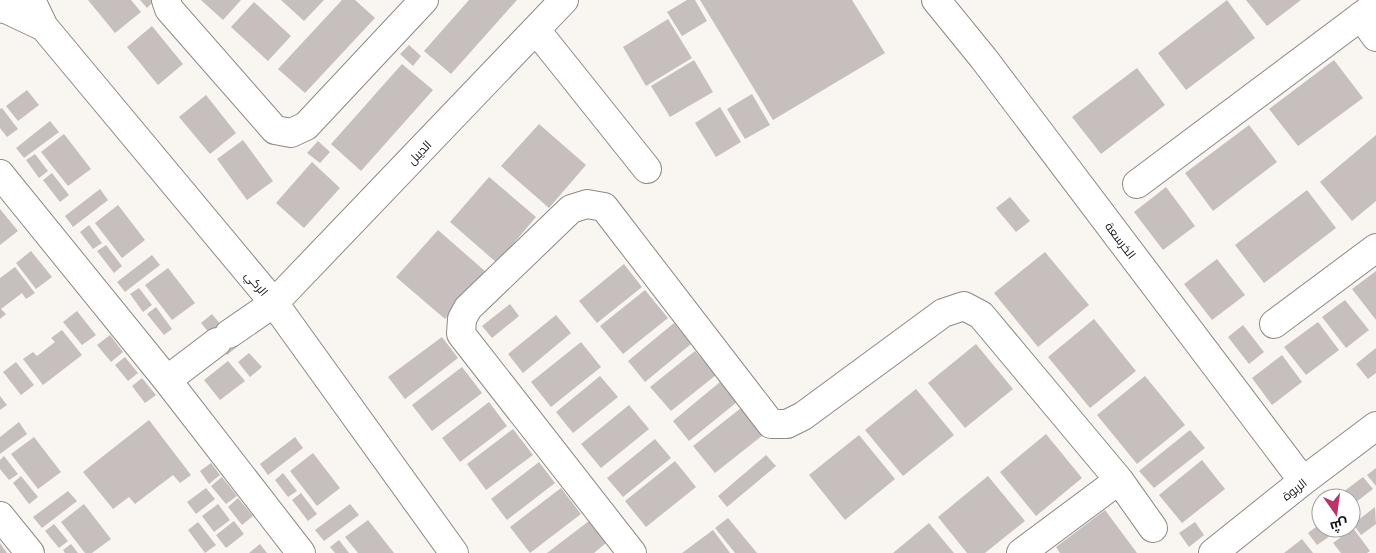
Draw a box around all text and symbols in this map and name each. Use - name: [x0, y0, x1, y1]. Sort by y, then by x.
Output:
- street label: الديبل: [404, 137, 435, 168]
- street label: الخرسعة: [1102, 219, 1139, 262]
- street label: الركي: [239, 268, 271, 301]
- street label: الربوة: [1279, 475, 1310, 504]
- north arrow: [1311, 488, 1361, 538]
- text: ش: [1328, 515, 1350, 537]

